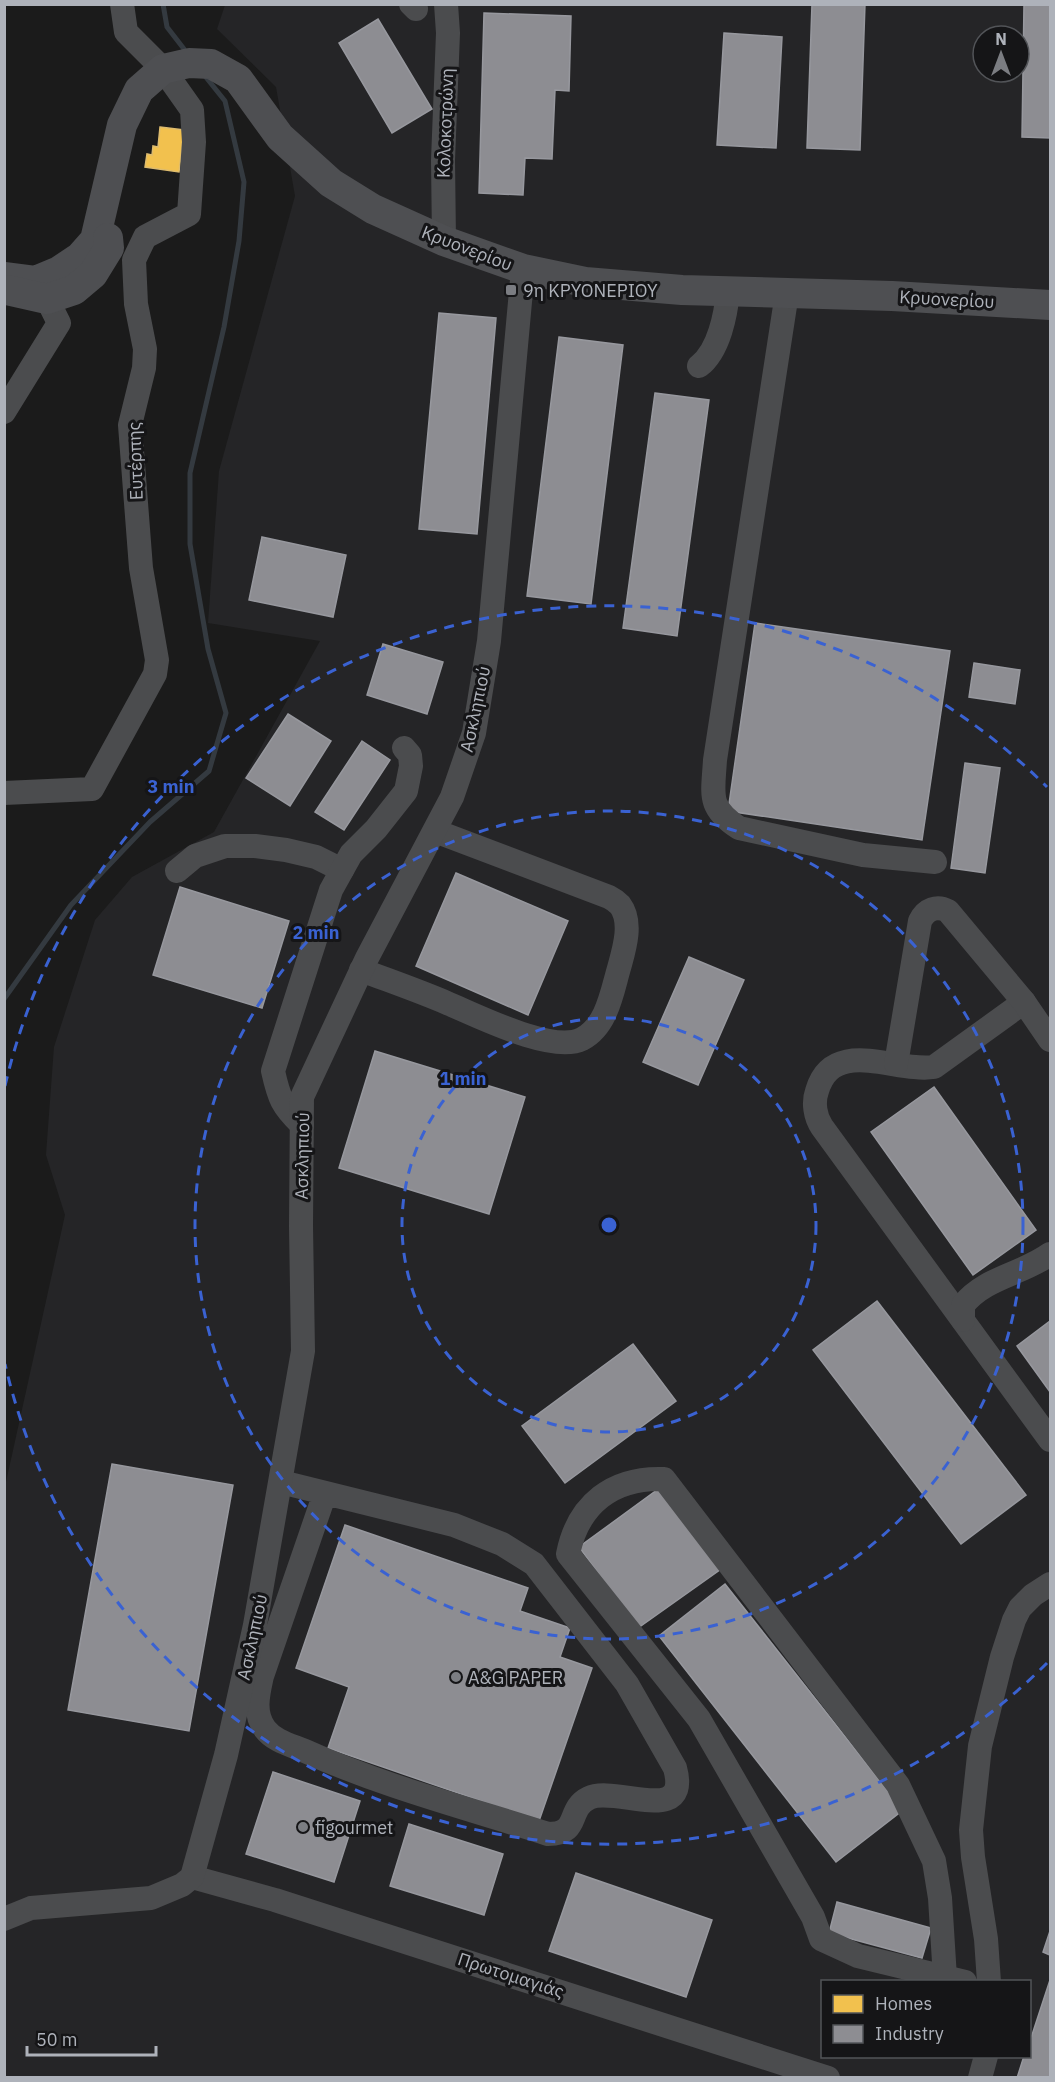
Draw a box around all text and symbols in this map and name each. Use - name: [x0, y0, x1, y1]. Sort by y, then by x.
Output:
- north arrow: [971, 24, 1031, 84]
- text: N: [995, 29, 1007, 49]
- street label: Κολοκοτρώνη: [432, 68, 458, 178]
- street label: Κρυονερίου: [418, 220, 516, 276]
- place label: 9η ΚΡΥΟΝΕΡΙΟΥ: [523, 279, 658, 302]
- marker: 9η ΚΡΥΟΝΕΡΙΟΥ: [504, 283, 518, 297]
- street label: Κρυονερίου: [899, 285, 995, 313]
- street label: Ευτέρπης: [122, 421, 148, 501]
- street label: Ασκληπιού: [455, 664, 495, 754]
- text: 3 min: [147, 775, 195, 798]
- text: 2 min: [292, 921, 340, 944]
- text: 1 min: [439, 1067, 487, 1090]
- street label: Ασκληπιού: [290, 1112, 314, 1200]
- centre of rings: [599, 1215, 619, 1235]
- street label: Ασκληπιού: [232, 1592, 272, 1682]
- place label: A&G PAPER: [468, 1666, 563, 1689]
- marker: A&G PAPER: [449, 1670, 463, 1684]
- place label: figourmet: [315, 1816, 393, 1839]
- marker: figourmet: [296, 1820, 310, 1834]
- street label: Πρωτομαγιάς: [455, 1947, 567, 2003]
- legend: [821, 1980, 1031, 2058]
- text: Homes: [875, 1992, 932, 2015]
- scale bar: [27, 2019, 156, 2057]
- text: Industry: [875, 2022, 944, 2045]
- text: 50 m: [36, 2028, 78, 2051]

